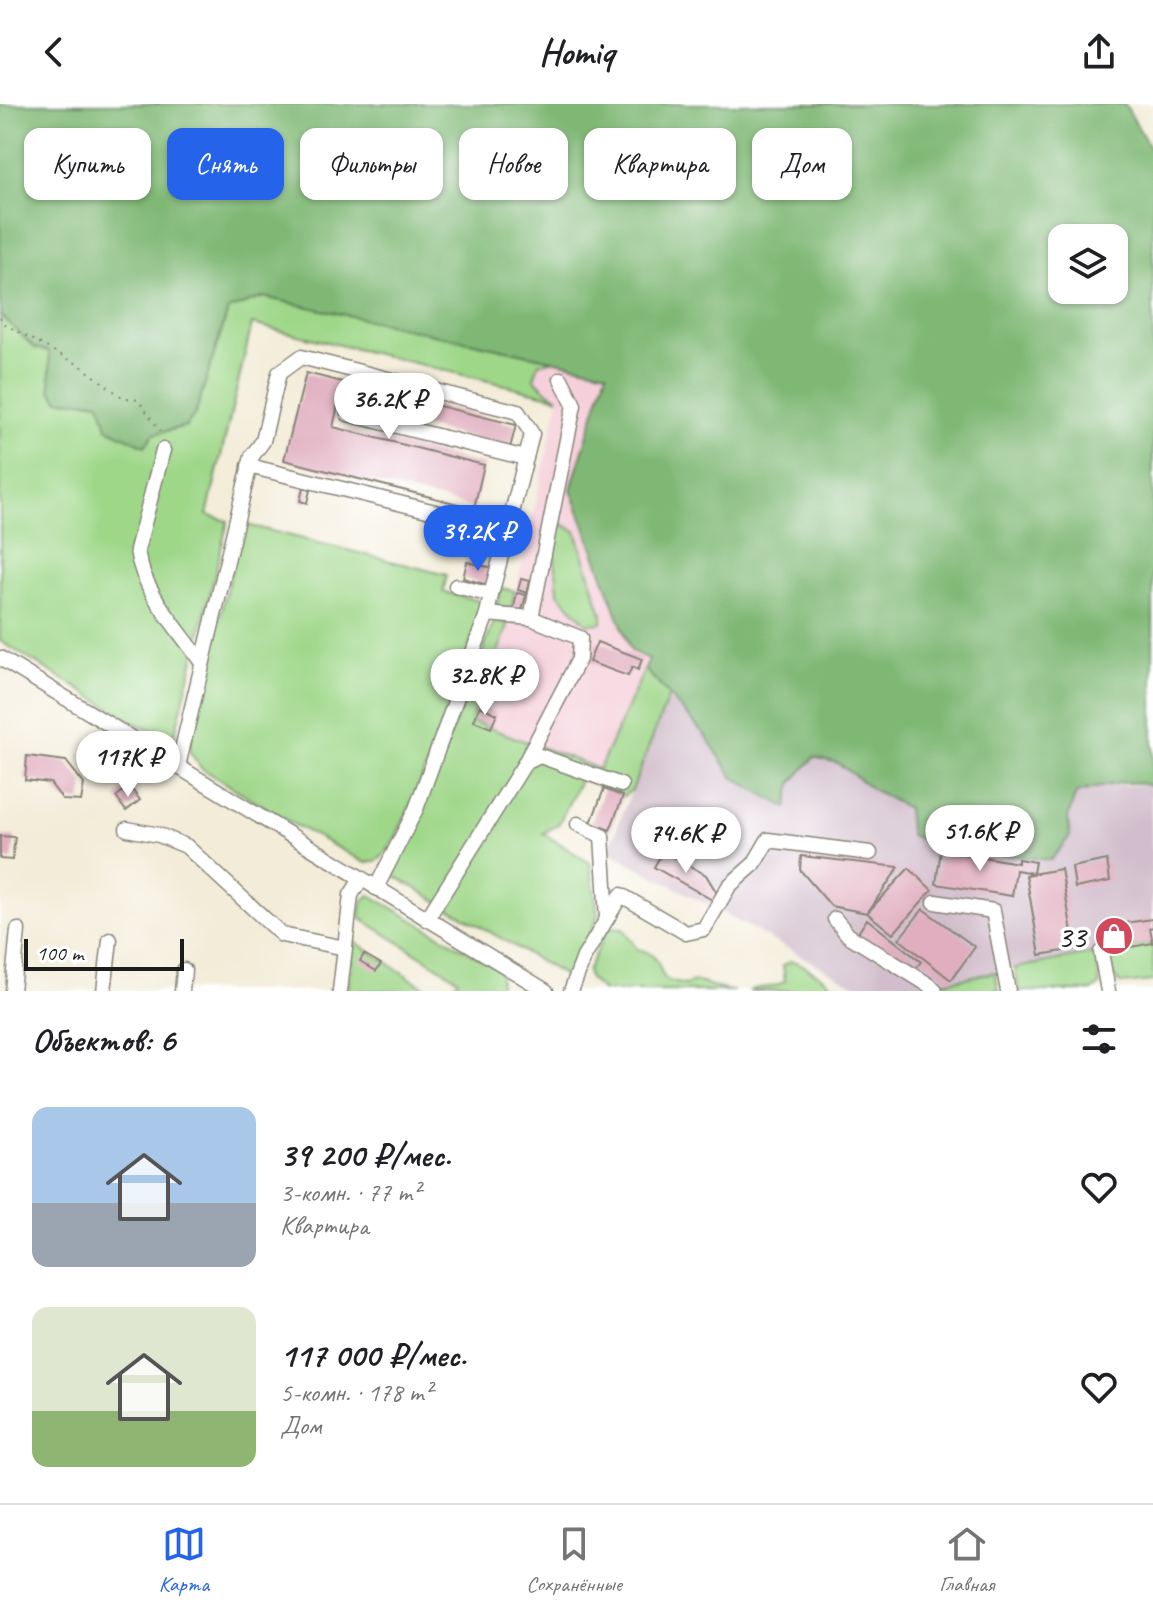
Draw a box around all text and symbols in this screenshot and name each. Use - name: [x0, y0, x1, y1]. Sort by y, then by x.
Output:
- text: Homiq: [539, 29, 614, 75]
- icon: back: [32, 30, 76, 74]
- icon: share: [1077, 30, 1121, 74]
- chip: Купить: [24, 128, 151, 200]
- chip: Снять: [167, 128, 284, 200]
- chip: Фильтры: [300, 128, 443, 200]
- chip: Новое: [459, 128, 568, 200]
- chip: Квартира: [584, 128, 736, 200]
- chip: Дом: [752, 128, 852, 200]
- map controls: [1048, 224, 1128, 304]
- button: layers: [1048, 224, 1128, 304]
- pin: 36.2K ₽: [315, 373, 463, 441]
- text: 36.2K ₽: [352, 382, 426, 415]
- pin: 39.2K ₽: [404, 505, 552, 573]
- text: 39.2K ₽: [442, 514, 514, 547]
- pin: 32.8K ₽: [411, 649, 559, 717]
- text: 32.8K ₽: [448, 658, 522, 691]
- pin: 117K ₽: [63, 731, 193, 799]
- text: 117K ₽: [94, 740, 162, 773]
- pin: 51.6K ₽: [906, 805, 1054, 873]
- pin: 74.6K ₽: [612, 807, 760, 875]
- text: 51.6K ₽: [943, 814, 1017, 847]
- text: 74.6K ₽: [649, 816, 723, 849]
- shop icon: 33: [1093, 915, 1135, 957]
- place label: 33: [1057, 916, 1089, 957]
- scale bar: [24, 935, 184, 971]
- text: 100 m: [36, 939, 83, 967]
- icon: filters: [1077, 1017, 1121, 1061]
- text: Объектов: 6: [32, 1018, 175, 1061]
- text: 39 200 ₽/мес.: [280, 1133, 451, 1176]
- icon: home: [96, 1139, 192, 1235]
- icon: heart: [1077, 1165, 1121, 1209]
- text: 3-комн. · 77 m²: [280, 1176, 420, 1209]
- text: Квартира: [280, 1209, 369, 1242]
- text: 117 000 ₽/мес.: [280, 1333, 466, 1376]
- icon: home: [96, 1339, 192, 1435]
- icon: heart: [1077, 1365, 1121, 1409]
- text: 5-комн. · 178 m²: [280, 1376, 432, 1409]
- text: Дом: [280, 1409, 322, 1442]
- tab: Карта: [159, 1522, 209, 1598]
- tab: Сохранённые: [526, 1522, 622, 1598]
- tab: Главная: [939, 1522, 994, 1598]

